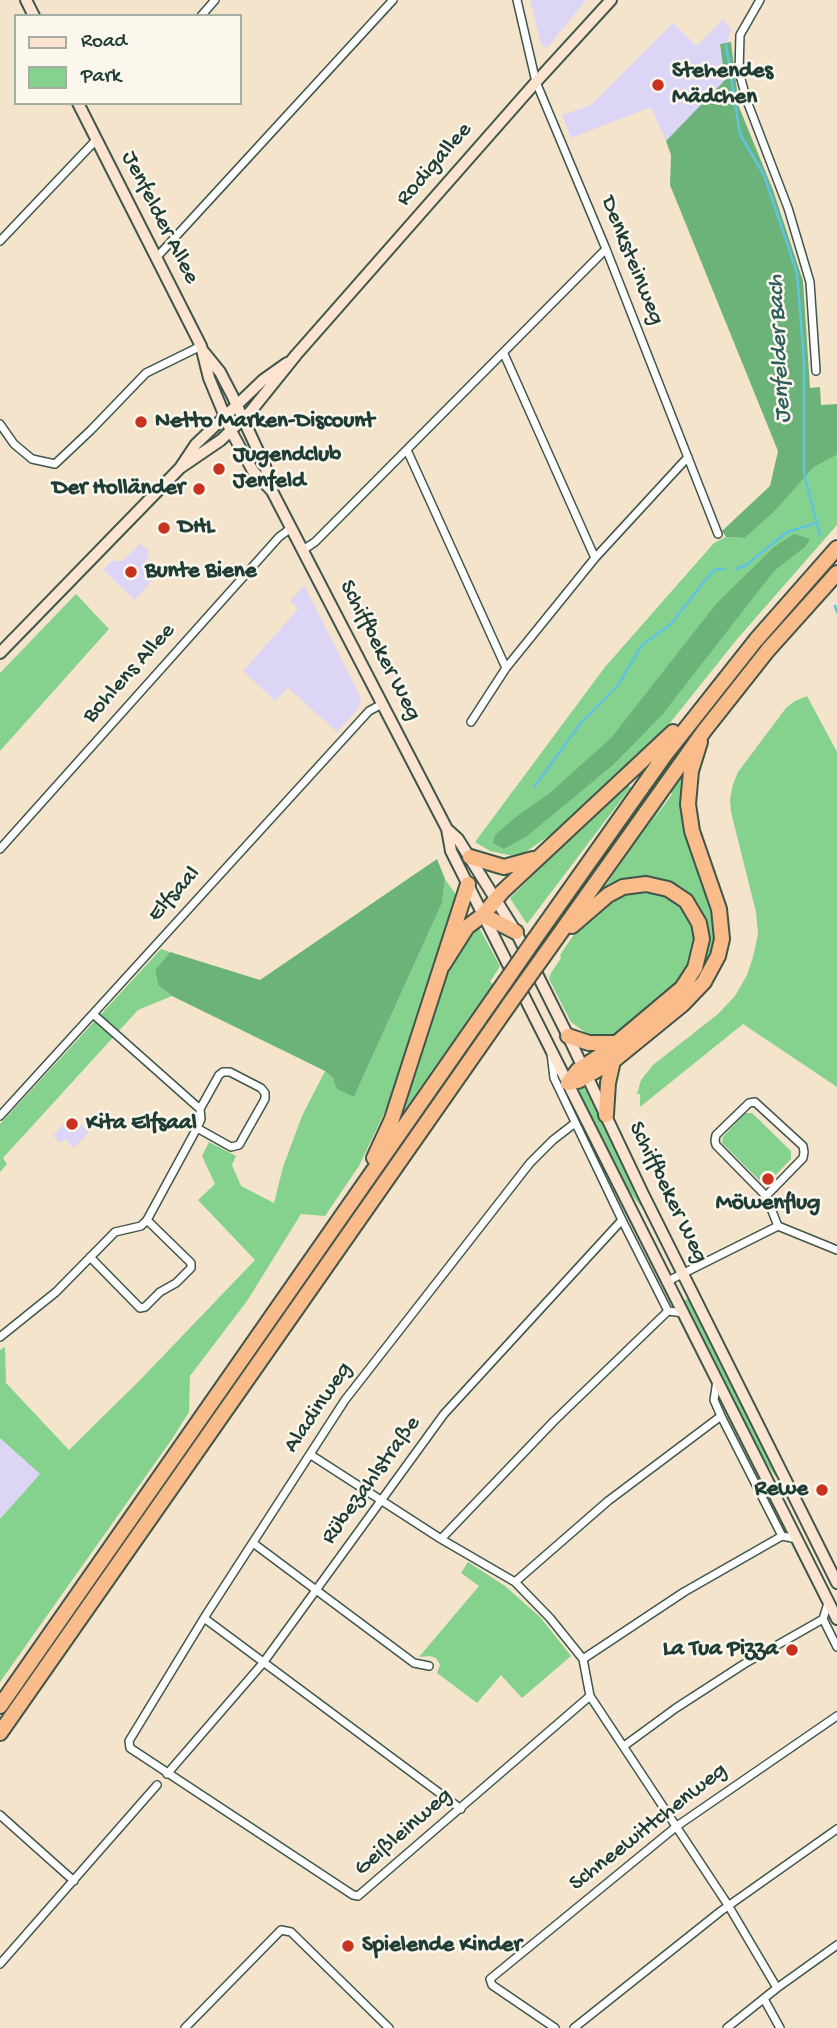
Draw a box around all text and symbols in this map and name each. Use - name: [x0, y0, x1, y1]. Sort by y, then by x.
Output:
- legend: [14, 14, 242, 105]
- text: Road: [81, 30, 127, 55]
- place label: Stehendes Mädchen: [672, 58, 773, 112]
- text: Park: [81, 65, 121, 90]
- marker: Stehendes Mädchen: [650, 77, 666, 93]
- street label: Rodigallee: [391, 117, 479, 213]
- street label: Jenfelder Allee: [114, 147, 204, 289]
- street label: Denksteinweg: [593, 193, 669, 329]
- water label: Jenfelder Bach: [763, 274, 799, 424]
- place label: Netto Marken-Discount: [155, 408, 374, 436]
- marker: Netto Marken-Discount: [133, 414, 149, 430]
- place label: Jugendclub Jenfeld: [233, 442, 341, 496]
- marker: Jugendclub Jenfeld: [211, 461, 227, 477]
- place label: Der Holländer: [52, 475, 185, 503]
- marker: Der Holländer: [191, 481, 207, 497]
- place label: DHL: [178, 514, 215, 542]
- marker: DHL: [156, 520, 172, 536]
- place label: Bunte Biene: [145, 558, 257, 586]
- marker: Bunte Biene: [123, 564, 139, 580]
- street label: Schiffbeker Weg: [332, 576, 426, 726]
- street label: Bohlens Allee: [78, 618, 182, 730]
- street label: Elfsaal: [143, 861, 207, 929]
- place label: Kita Elfsaal: [86, 1110, 197, 1138]
- marker: Kita Elfsaal: [64, 1116, 80, 1132]
- street label: Schiffbeker Weg: [621, 1118, 713, 1268]
- marker: Möwenflug: [760, 1171, 776, 1187]
- place label: Möwenflug: [716, 1190, 820, 1218]
- street label: Aladinweg: [279, 1357, 359, 1459]
- street label: Rübezahlstraße: [316, 1411, 428, 1551]
- place label: Rewe: [754, 1476, 808, 1504]
- marker: Rewe: [814, 1482, 830, 1498]
- place label: La Tua Pizza: [663, 1636, 778, 1664]
- marker: La Tua Pizza: [784, 1642, 800, 1658]
- street label: Schneewittchenweg: [565, 1758, 733, 1898]
- street label: Geißleinweg: [349, 1783, 459, 1883]
- place label: Spielende Kinder: [362, 1932, 522, 1960]
- marker: Spielende Kinder: [340, 1938, 356, 1954]

